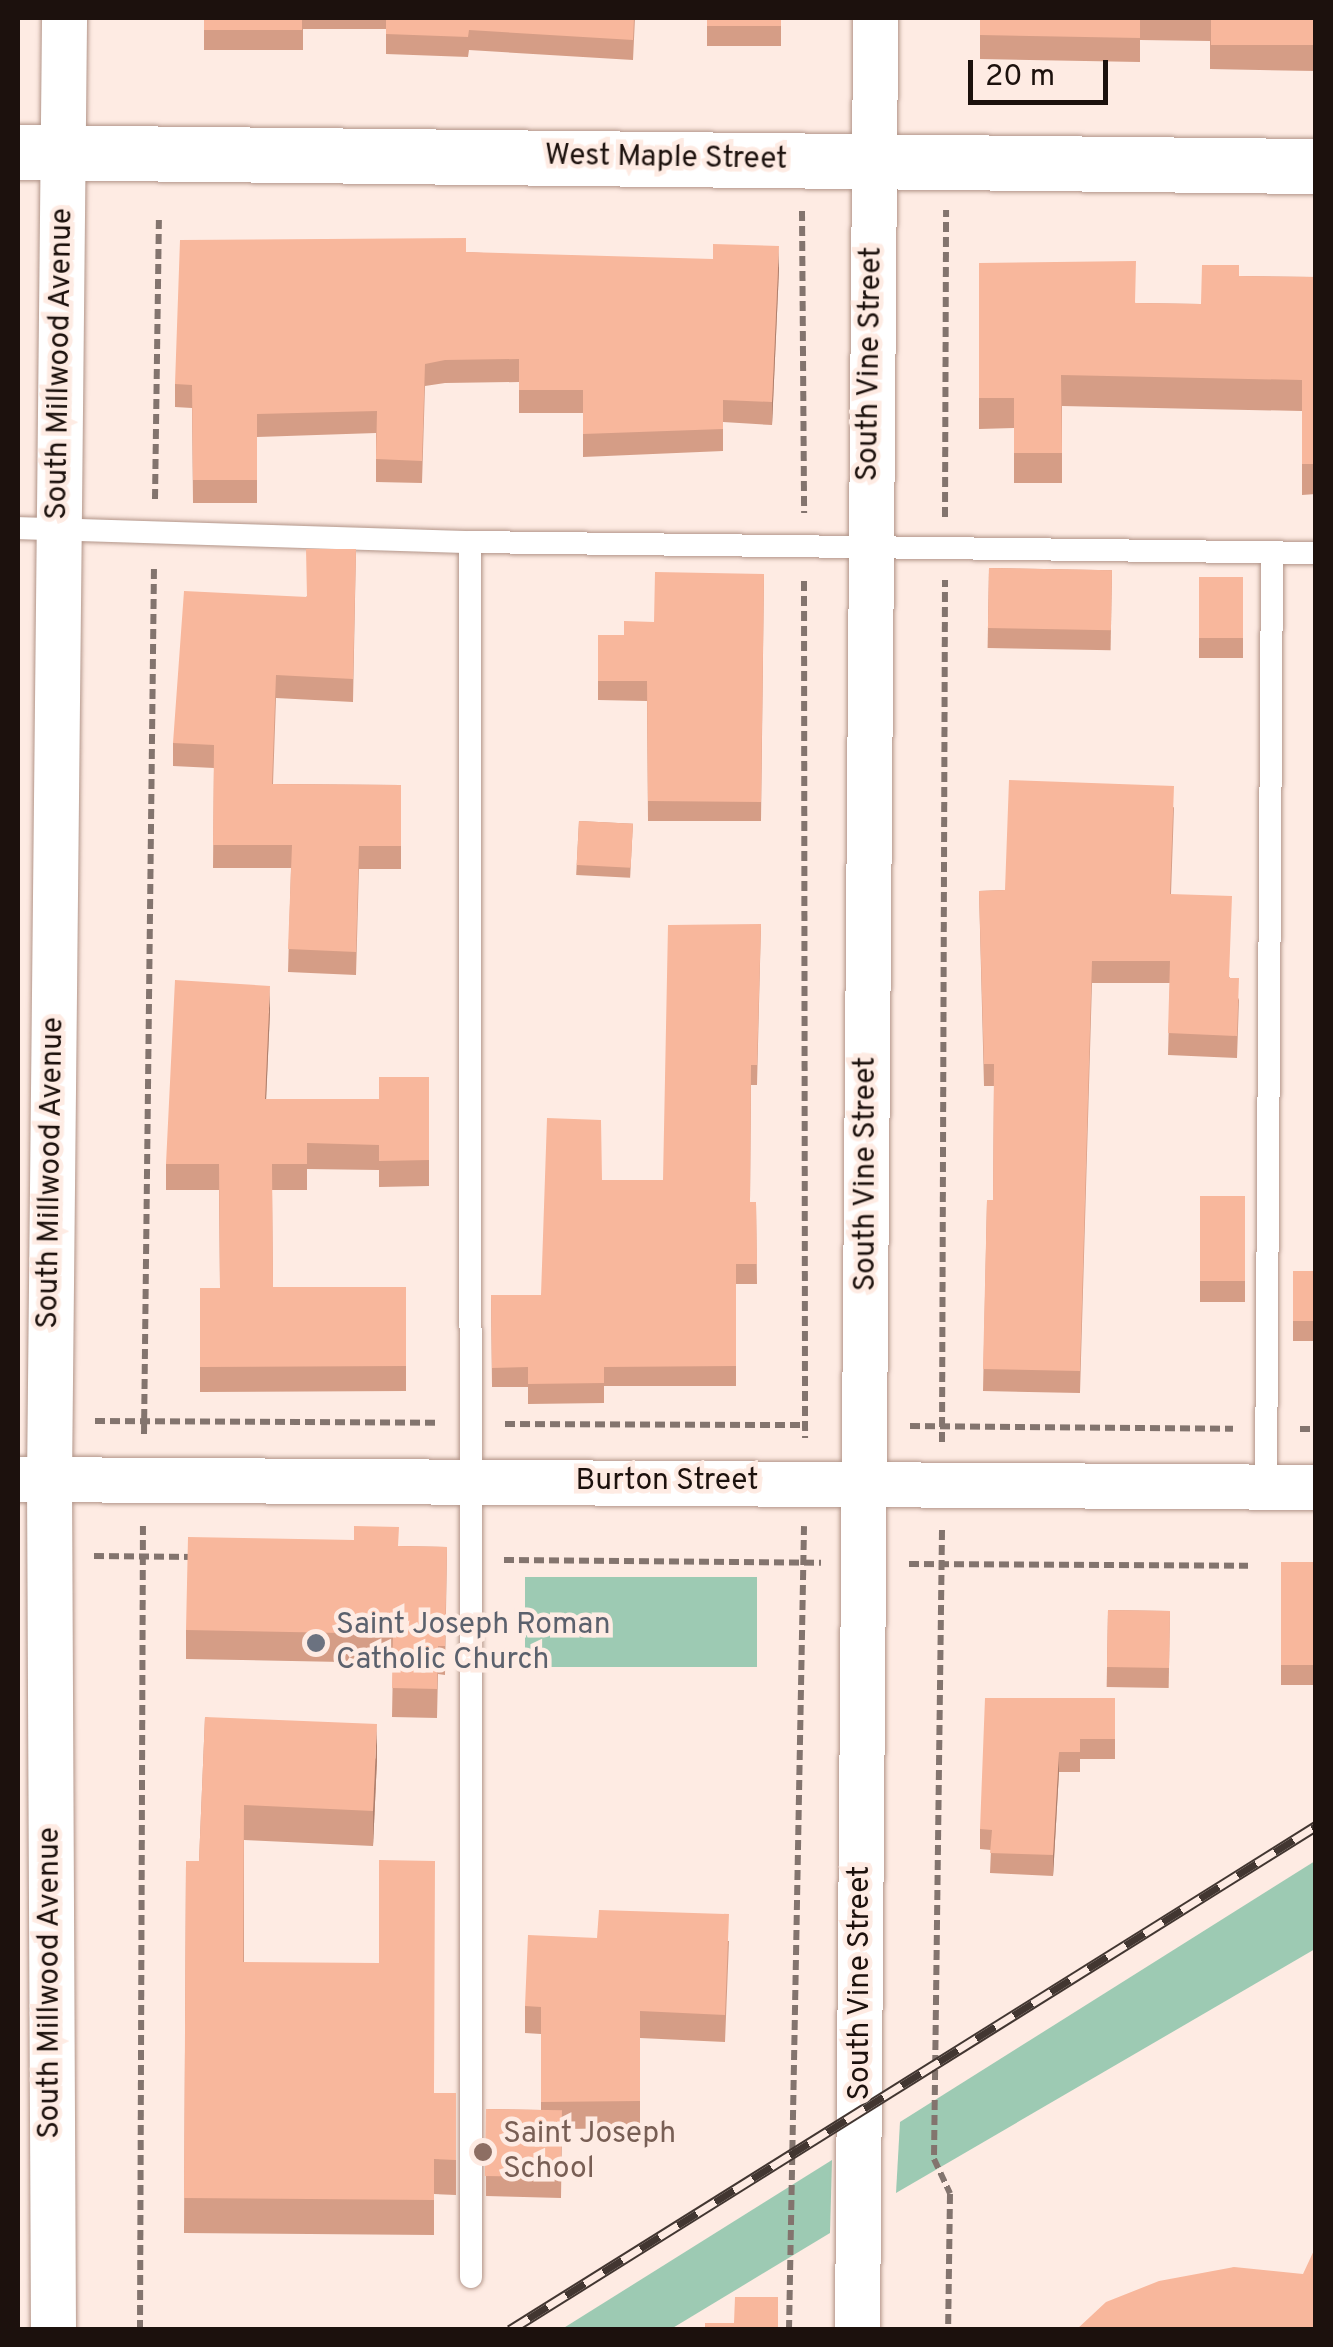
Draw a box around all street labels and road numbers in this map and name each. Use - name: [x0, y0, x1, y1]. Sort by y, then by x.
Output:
- street label: West Maple Street: [544, 139, 788, 179]
- street label: South Millwood Avenue: [40, 207, 82, 521]
- street label: South Vine Street: [851, 246, 891, 482]
- street label: South Millwood Avenue: [31, 1016, 73, 1330]
- street label: South Vine Street: [849, 1056, 885, 1292]
- street label: Burton Street: [575, 1464, 759, 1500]
- street label: South Millwood Avenue: [33, 1827, 69, 2139]
- street label: South Vine Street: [843, 1865, 879, 2101]

